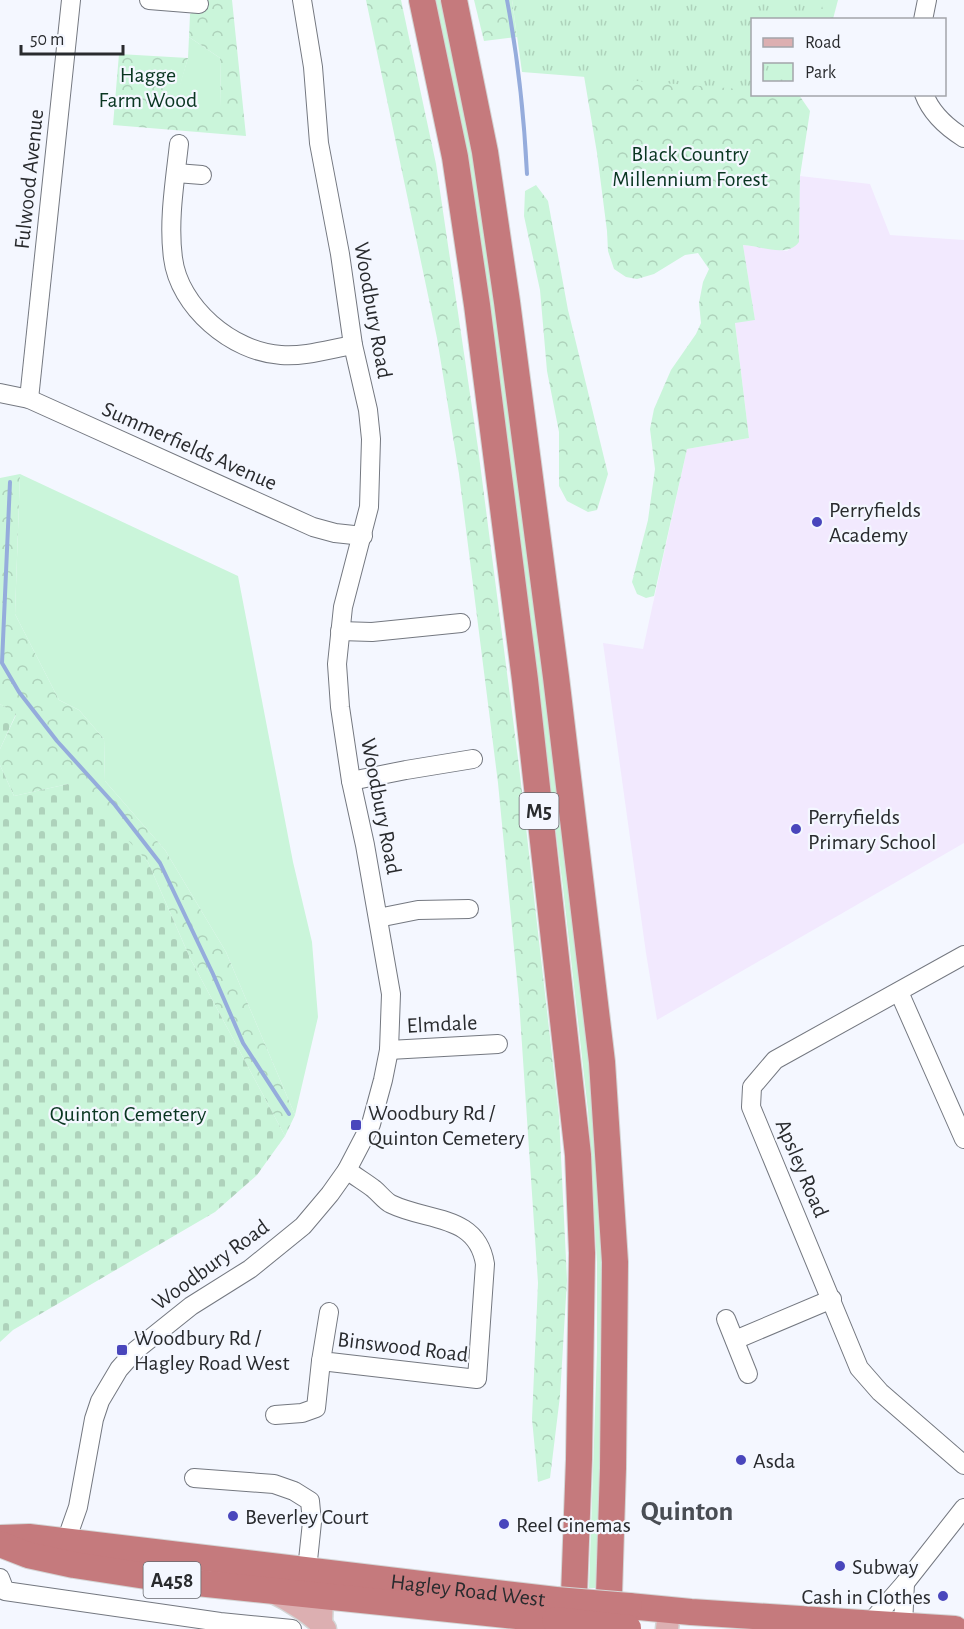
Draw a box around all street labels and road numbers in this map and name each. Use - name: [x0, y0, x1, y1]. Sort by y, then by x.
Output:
- street label: Fulwood Avenue: [11, 108, 47, 250]
- street label: Woodbury Road: [350, 240, 396, 380]
- street label: Summerfields Avenue: [99, 397, 280, 494]
- street label: Woodbury Road: [357, 736, 405, 876]
- road number: M5: [520, 793, 558, 829]
- street label: Elmdale: [406, 1011, 478, 1037]
- street label: Apsley Road: [772, 1116, 833, 1221]
- street label: Woodbury Road: [148, 1215, 273, 1314]
- street label: Binswood Road: [336, 1328, 470, 1366]
- road number: A458: [144, 1562, 201, 1598]
- street label: Hagley Road West: [389, 1570, 546, 1611]

